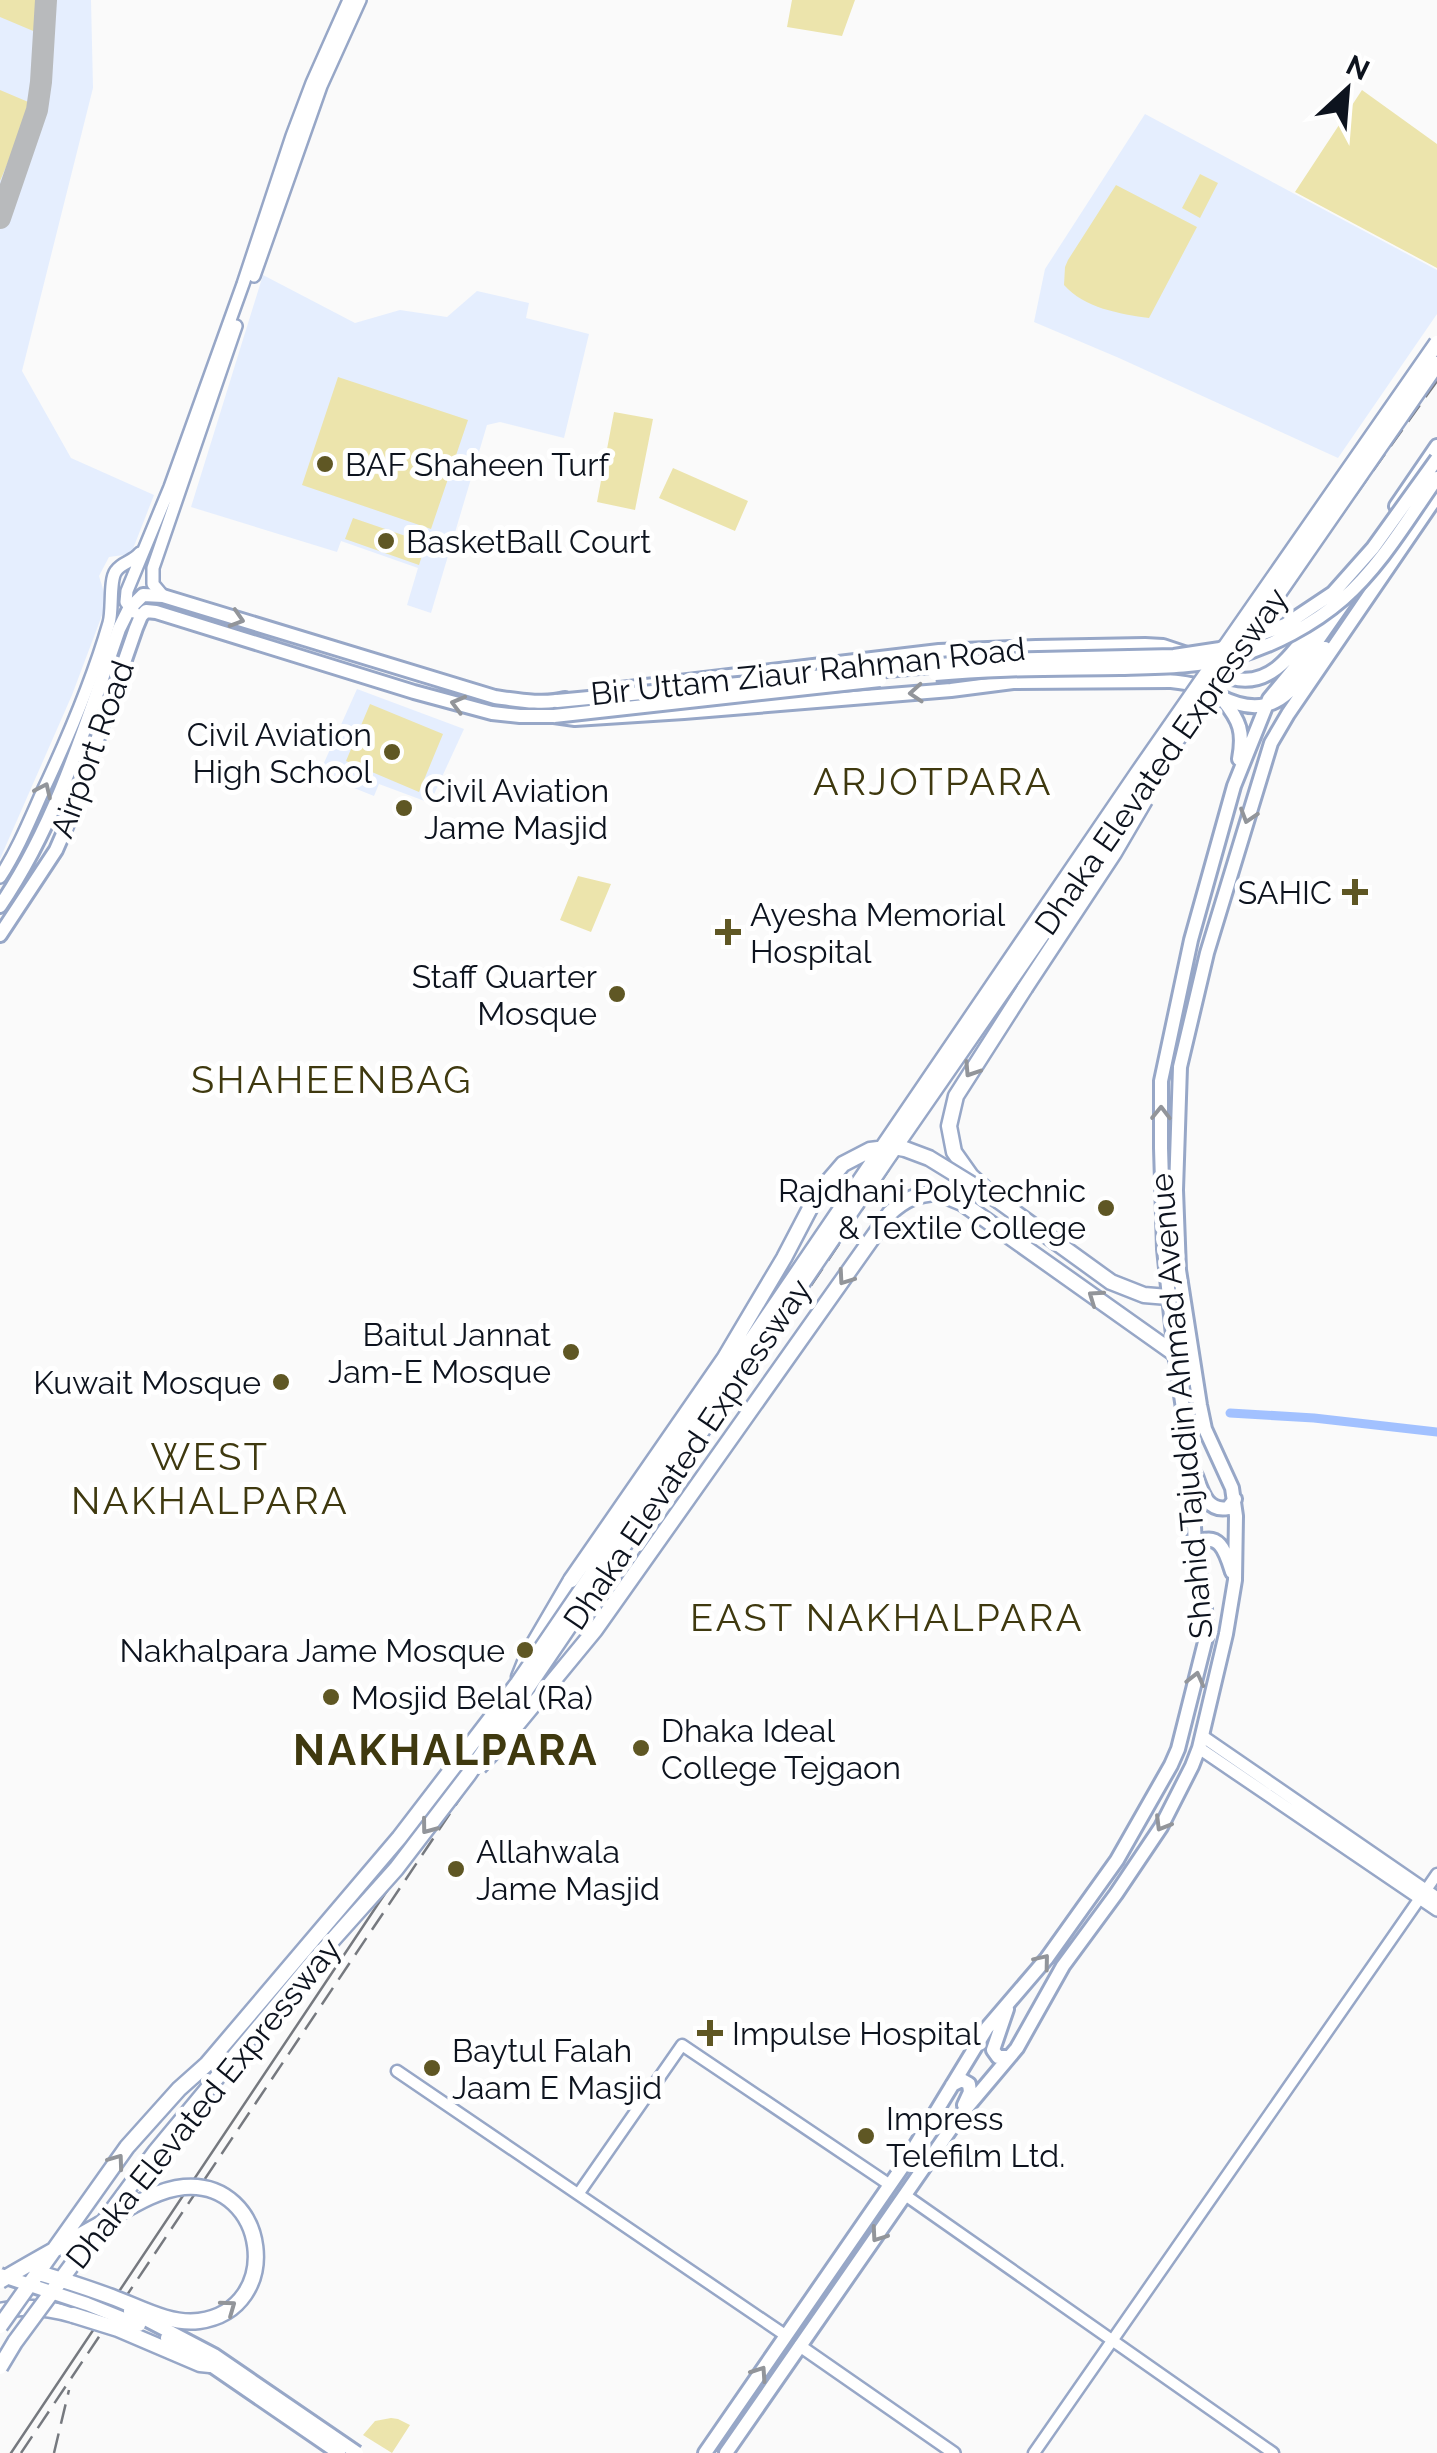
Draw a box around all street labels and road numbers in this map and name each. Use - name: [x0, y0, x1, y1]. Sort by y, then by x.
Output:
- street label: Dhaka Elevated Expressway: [1027, 581, 1295, 941]
- street label: Bir Uttam Ziaur Rahman Road: [589, 630, 1027, 712]
- street label: Airport Road: [43, 656, 141, 842]
- street label: Shahid Tajuddin Ahmad Avenue: [1142, 1172, 1220, 1640]
- street label: Dhaka Elevated Expressway: [556, 1272, 818, 1636]
- street label: Dhaka Elevated Expressway: [58, 1930, 348, 2276]

